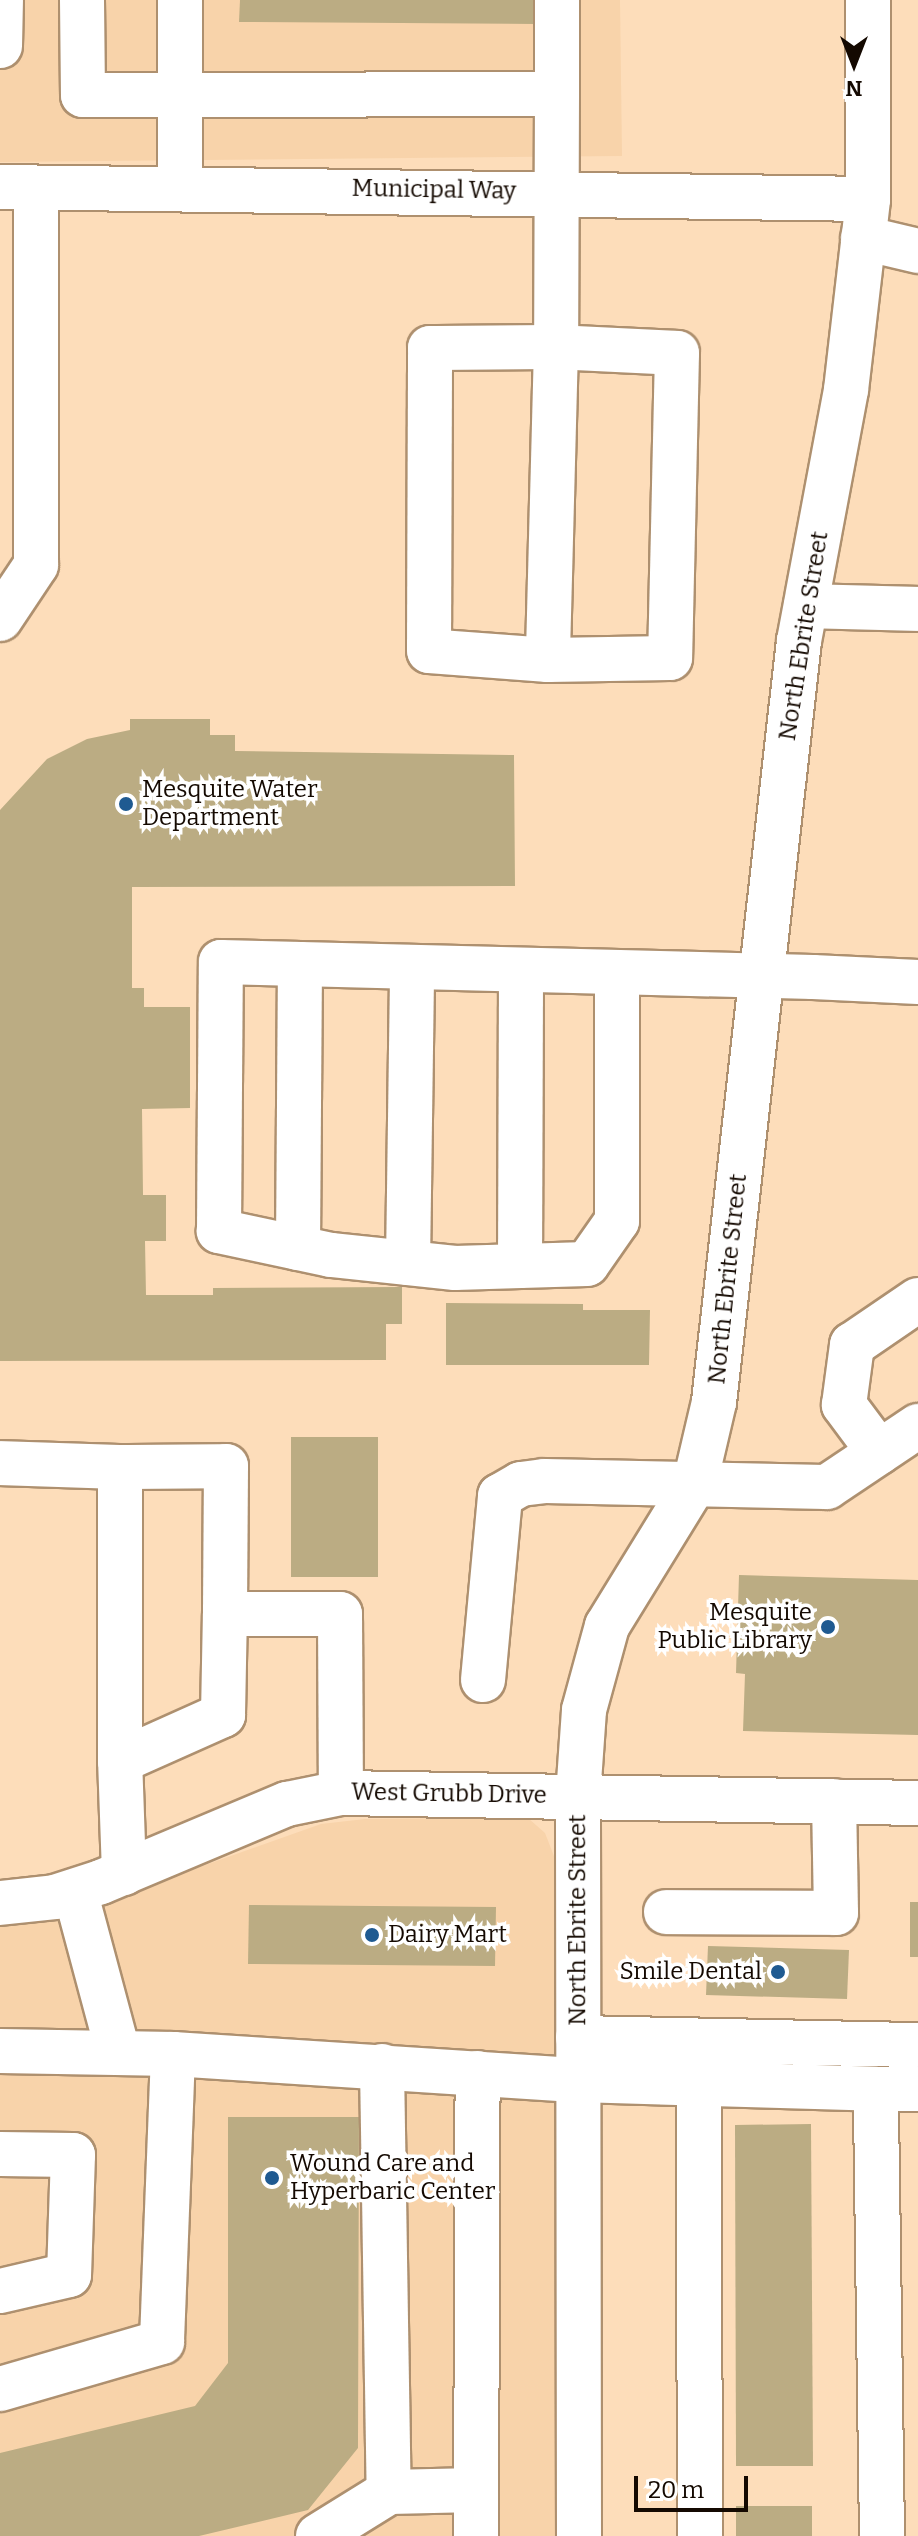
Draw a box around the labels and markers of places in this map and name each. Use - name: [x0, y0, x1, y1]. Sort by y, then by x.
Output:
- place label: Mesquite Water Department: [142, 776, 318, 832]
- marker: Mesquite Water Department: [117, 795, 135, 813]
- place label: Mesquite Public Library: [658, 1599, 812, 1655]
- marker: Mesquite Public Library: [819, 1618, 837, 1636]
- place label: Dairy Mart: [388, 1921, 507, 1949]
- marker: Dairy Mart: [363, 1926, 381, 1944]
- place label: Smile Dental: [620, 1958, 762, 1986]
- marker: Smile Dental: [769, 1963, 787, 1981]
- place label: Wound Care and Hyperbaric Center: [290, 2150, 495, 2206]
- marker: Wound Care and Hyperbaric Center: [261, 2167, 283, 2189]

